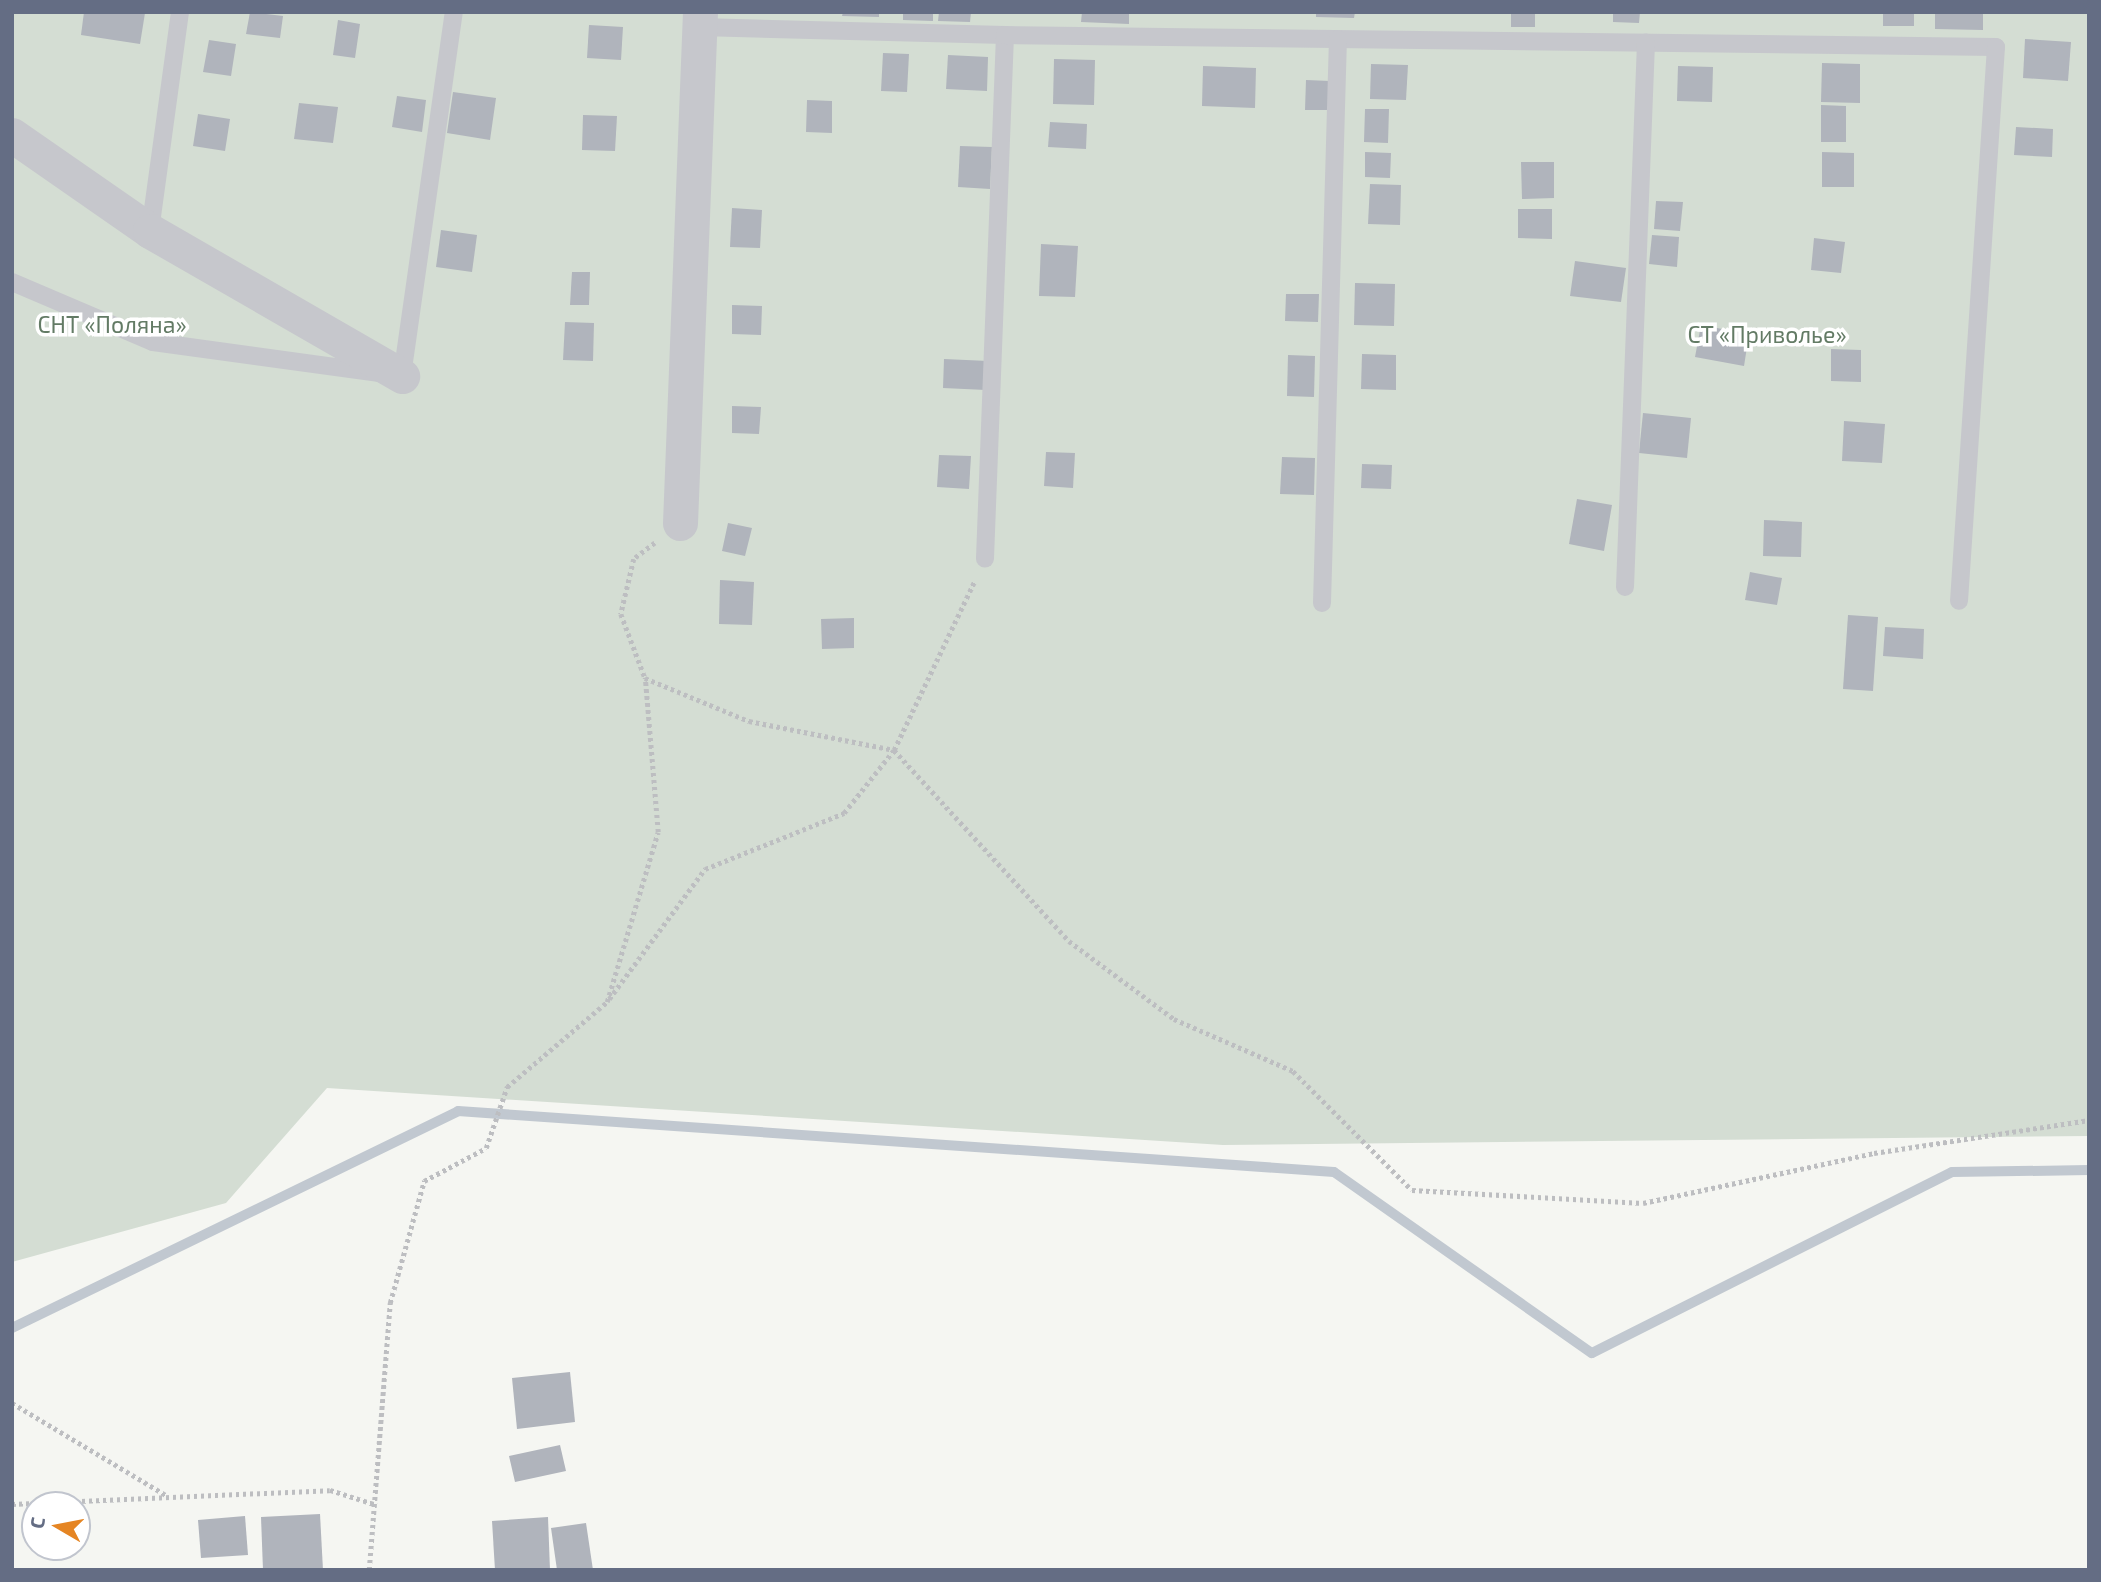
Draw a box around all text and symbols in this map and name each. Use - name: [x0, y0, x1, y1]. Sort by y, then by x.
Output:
- park label: СНТ «Поляна»: [37, 310, 187, 338]
- park label: СТ «Приволье»: [1687, 320, 1847, 348]
- north arrow: [21, 1491, 91, 1561]
- text: С: [24, 1515, 49, 1530]

